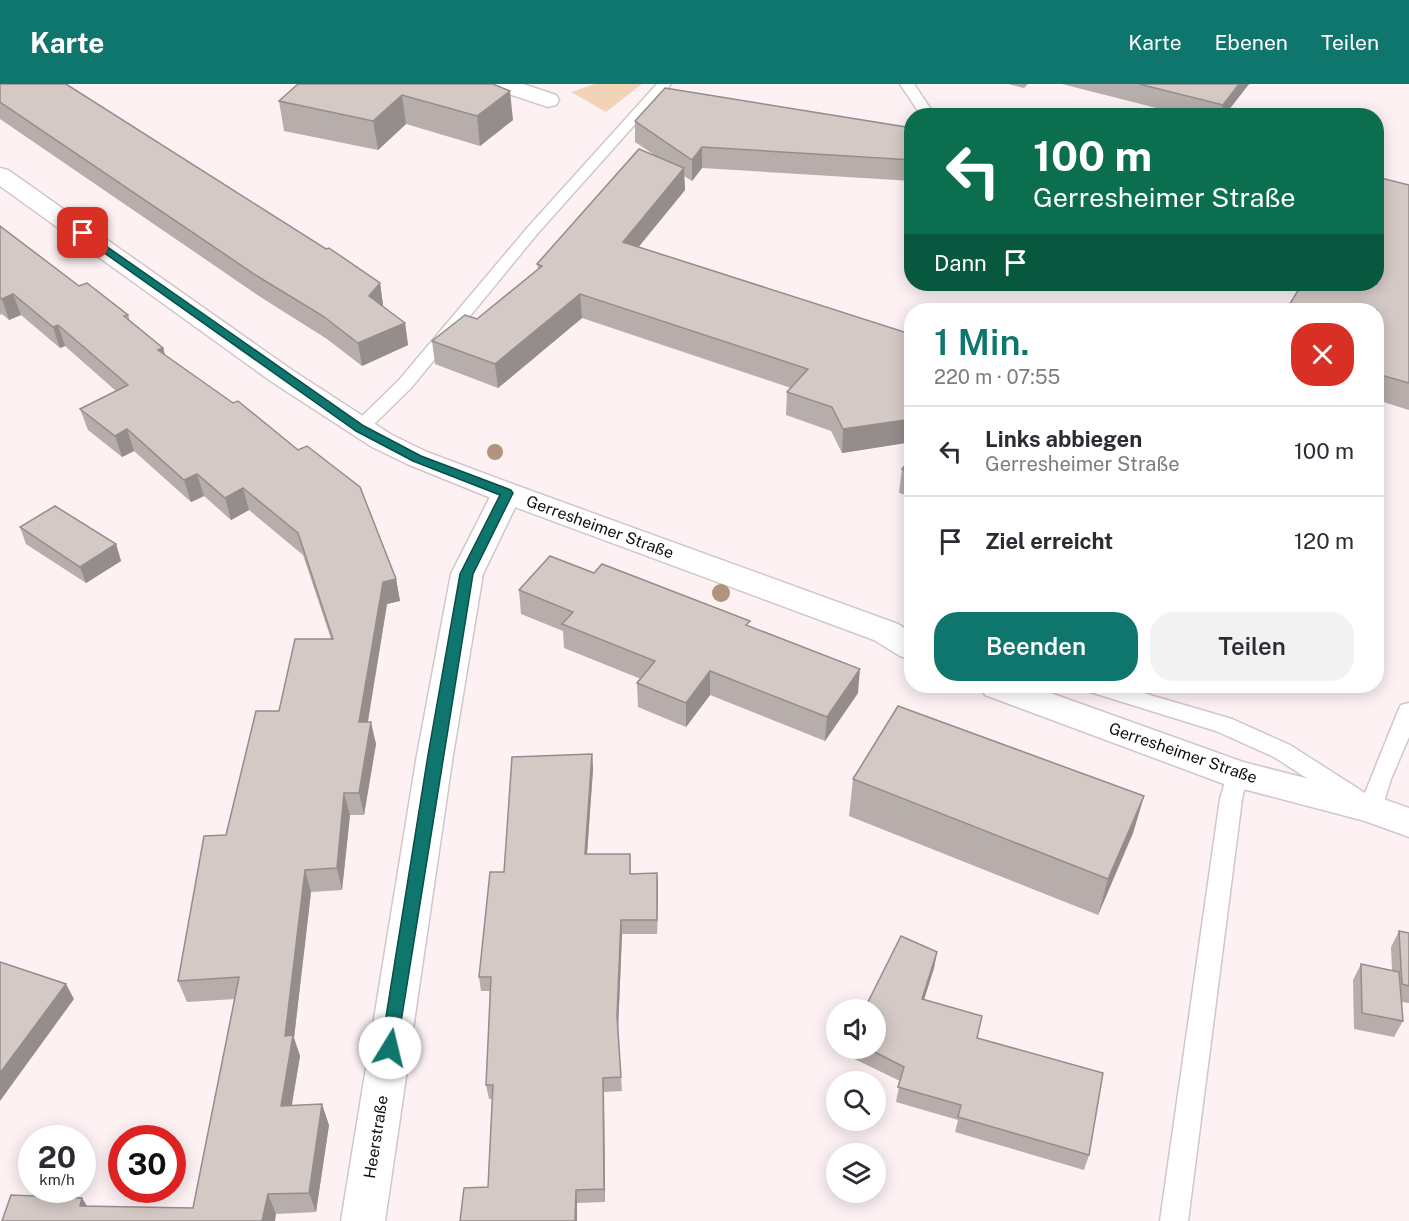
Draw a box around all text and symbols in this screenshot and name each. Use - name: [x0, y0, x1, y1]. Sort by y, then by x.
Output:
- text: Karte: [30, 26, 104, 59]
- text: Karte: [1128, 30, 1182, 55]
- text: Ebenen: [1215, 30, 1288, 55]
- text: Teilen: [1321, 30, 1379, 55]
- text: 100 m: [1033, 131, 1152, 180]
- icon: left: [934, 132, 1012, 210]
- text: Gerresheimer Straße: [1033, 181, 1296, 213]
- pin: [57, 207, 108, 258]
- icon: arrive: [66, 216, 99, 249]
- icon: arrive: [999, 246, 1032, 279]
- text: Dann: [934, 250, 987, 276]
- text: 1 Min.: [934, 321, 1030, 363]
- button: close: [1291, 323, 1354, 386]
- text: 220 m · 07:55: [934, 365, 1060, 389]
- text: Links abbiegen: [985, 426, 1142, 452]
- icon: left: [934, 435, 967, 468]
- text: 100 m: [1294, 438, 1354, 464]
- text: Gerresheimer Straße: [985, 452, 1180, 476]
- street label: Gerresheimer Straße: [524, 491, 676, 563]
- icon: arrive: [934, 525, 967, 558]
- text: Ziel erreicht: [985, 528, 1113, 554]
- text: 120 m: [1294, 528, 1354, 554]
- button: Beenden: [934, 612, 1138, 681]
- button: Teilen: [1150, 612, 1354, 681]
- street label: Gerresheimer Straße: [1106, 719, 1260, 787]
- map controls: [826, 999, 886, 1203]
- button: sound: [826, 999, 886, 1059]
- position arrow: [358, 1016, 422, 1080]
- button: search: [826, 1071, 886, 1131]
- street label: Heerstraße: [360, 1094, 392, 1180]
- speed limit sign: 30: [108, 1125, 186, 1203]
- text: 20: [38, 1139, 76, 1175]
- button: layers: [826, 1143, 886, 1203]
- text: km/h: [39, 1171, 75, 1188]

